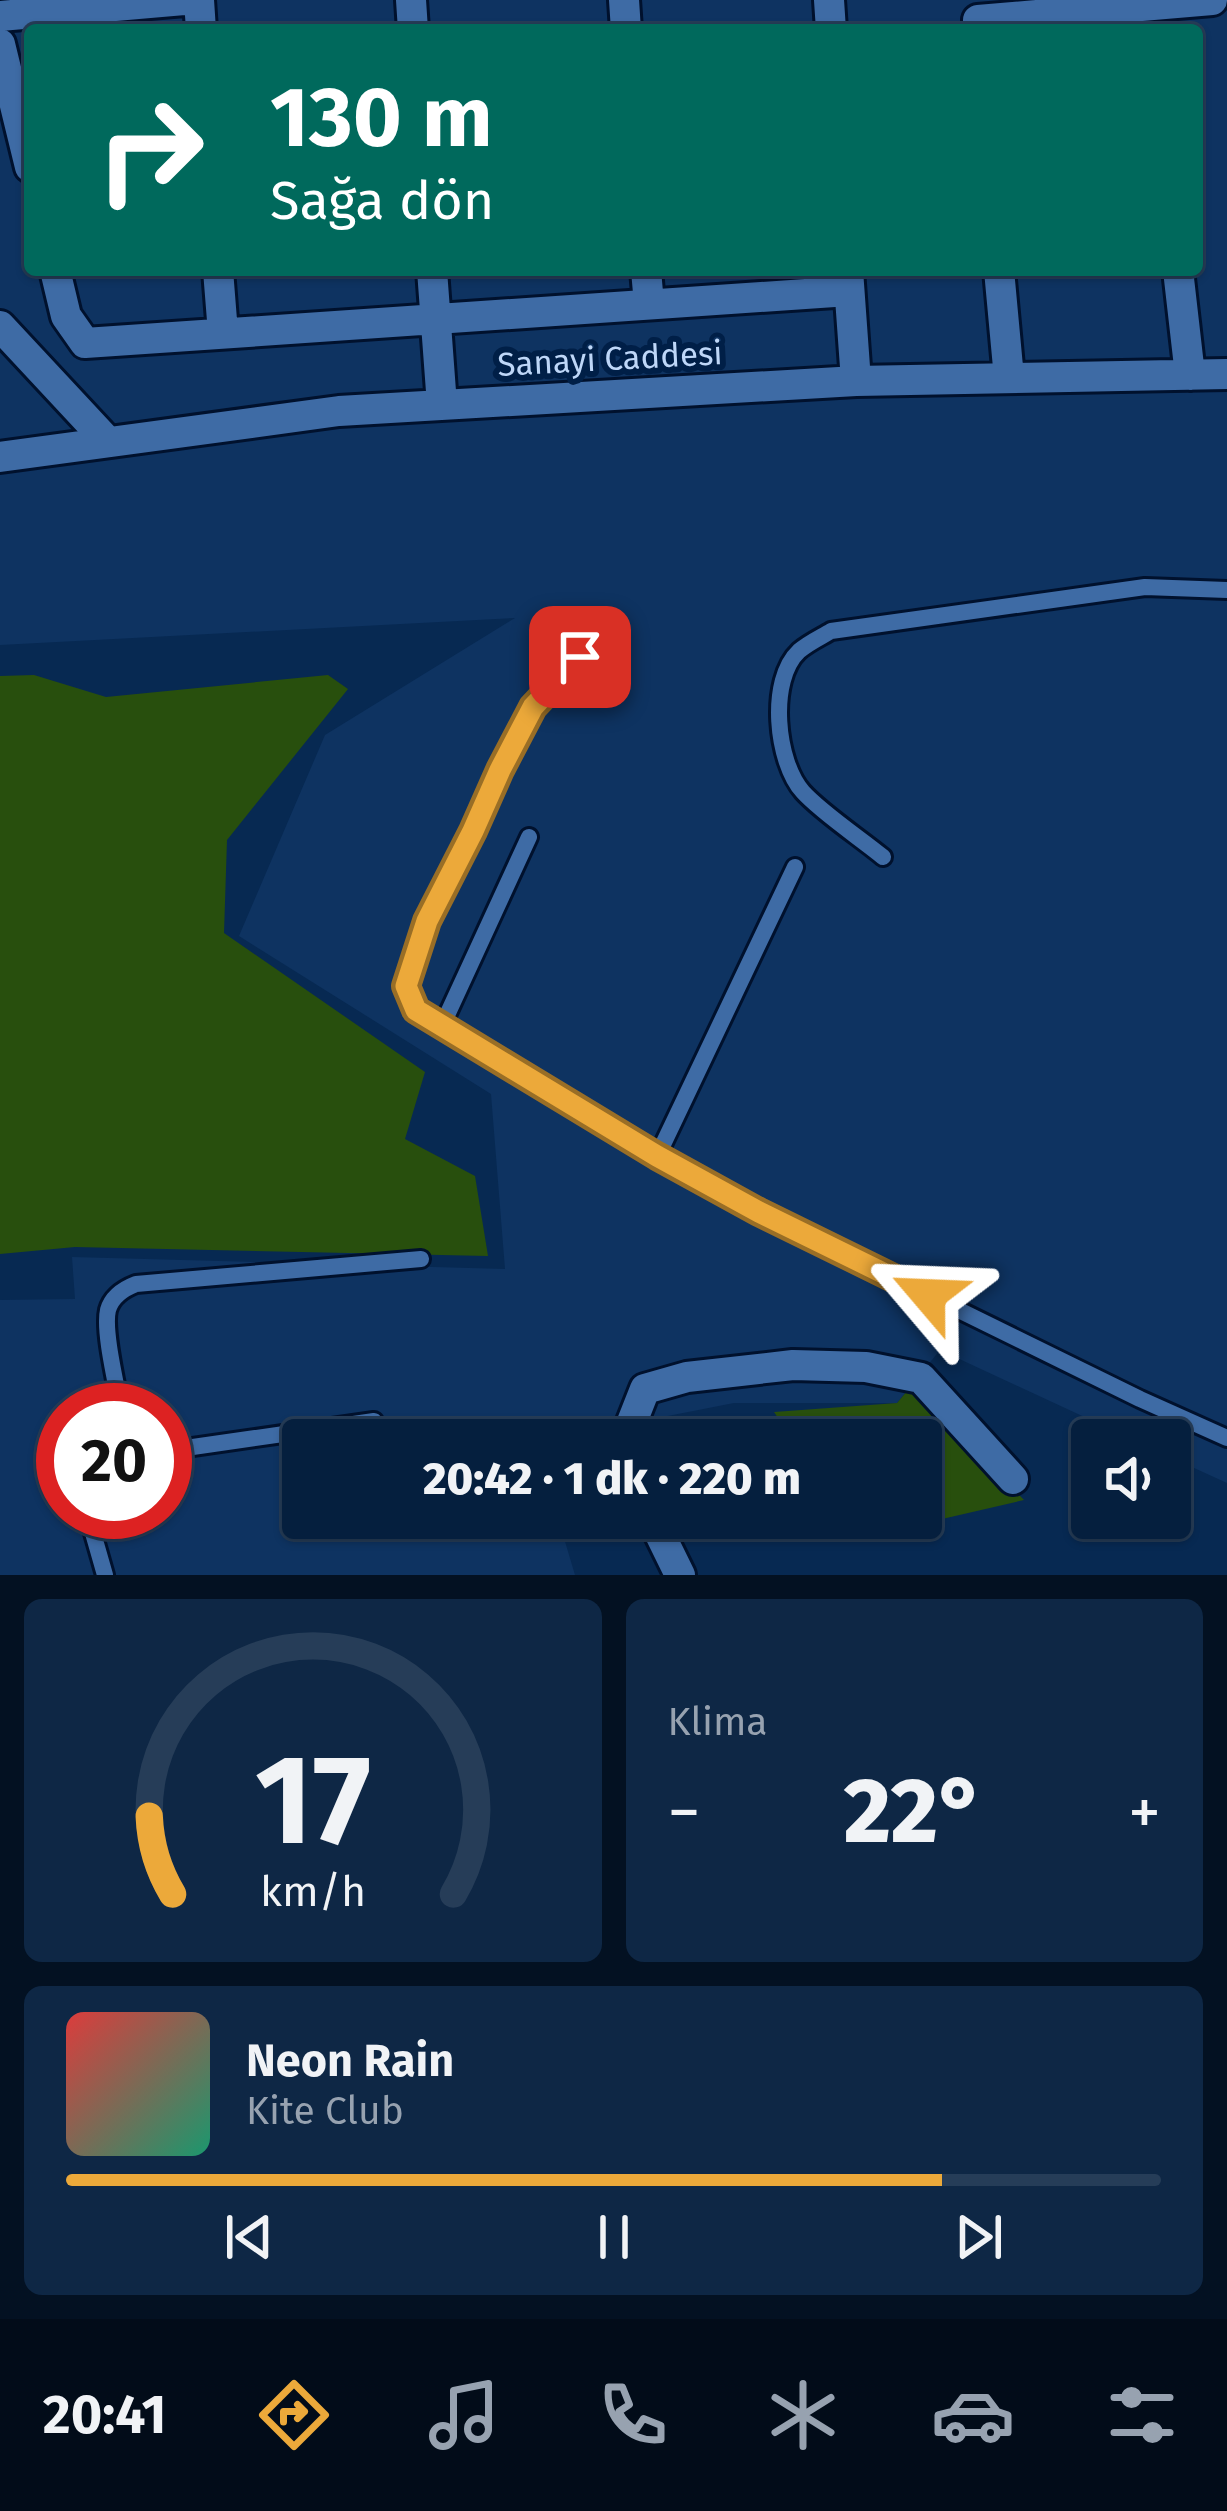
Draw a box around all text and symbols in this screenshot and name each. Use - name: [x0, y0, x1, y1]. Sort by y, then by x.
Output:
- text: 130 m: [270, 67, 493, 168]
- icon: right: [72, 72, 228, 228]
- text: Sağa dön: [270, 169, 494, 233]
- street label: Sanayi Caddesi: [496, 333, 724, 385]
- pin: [529, 606, 631, 708]
- icon: arrive: [547, 624, 613, 690]
- position arrow: [865, 1232, 991, 1358]
- speed limit sign: 20: [36, 1383, 192, 1539]
- map controls: [1071, 1419, 1191, 1539]
- button: sound: [1071, 1419, 1191, 1539]
- text: 20:42 · 1 dk · 220 m: [423, 1452, 801, 1506]
- text: Klima: [668, 1699, 768, 1745]
- text: 17: [255, 1726, 371, 1876]
- text: 22°: [844, 1758, 985, 1866]
- text: −: [668, 1773, 701, 1852]
- text: +: [1128, 1773, 1161, 1852]
- text: km/h: [260, 1865, 366, 1916]
- text: Neon Rain: [246, 2034, 454, 2088]
- text: Kite Club: [246, 2088, 404, 2134]
- icon: previous: [216, 2204, 282, 2270]
- icon: pause: [581, 2204, 647, 2270]
- icon: next: [946, 2204, 1012, 2270]
- icon: directions: [252, 2373, 336, 2457]
- icon: music: [422, 2373, 506, 2457]
- icon: phone: [591, 2373, 675, 2457]
- icon: climate: [761, 2373, 845, 2457]
- icon: car: [931, 2373, 1015, 2457]
- icon: filters: [1100, 2373, 1184, 2457]
- text: 20:41: [43, 2383, 167, 2447]

